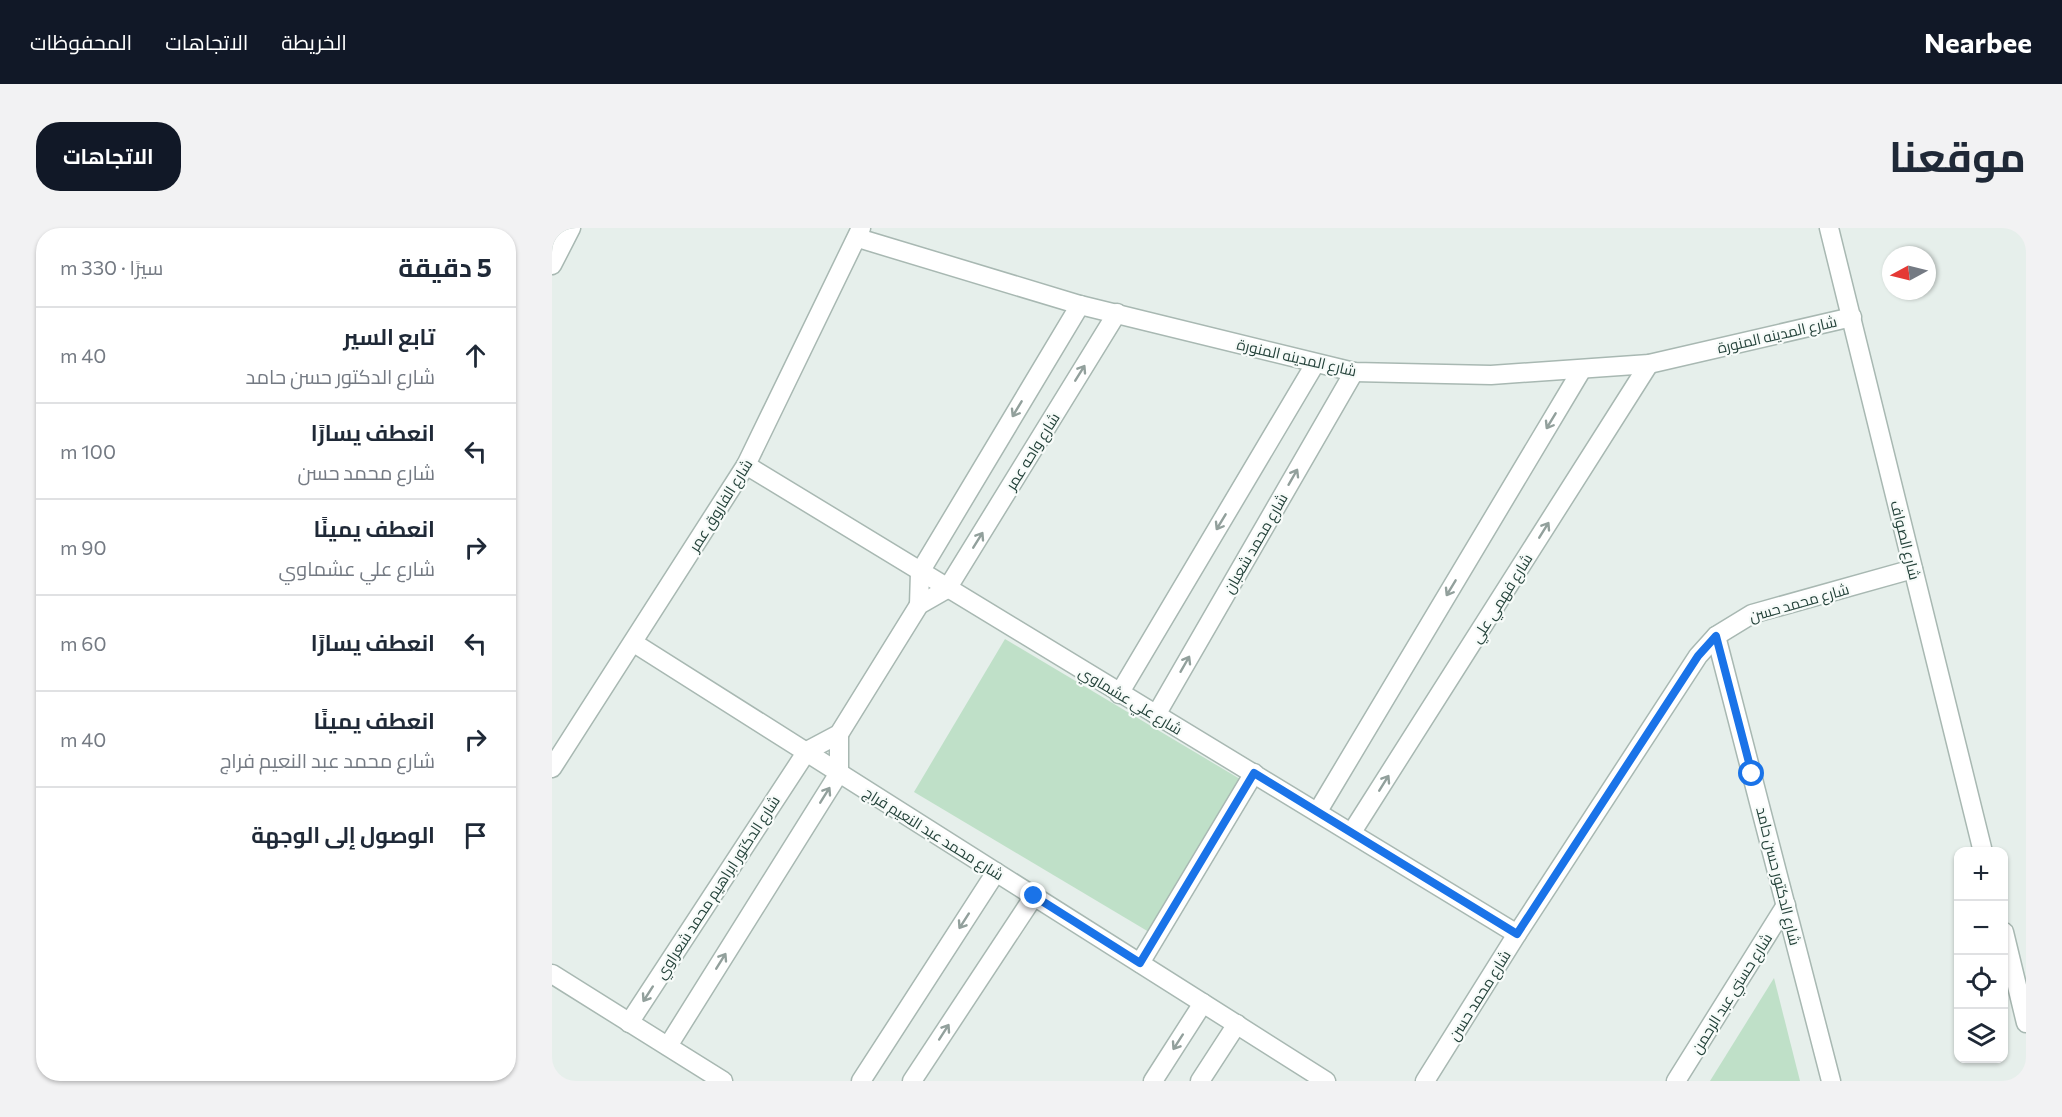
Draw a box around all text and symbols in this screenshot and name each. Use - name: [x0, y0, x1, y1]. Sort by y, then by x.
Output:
- text: Nearbee: [1924, 25, 2032, 59]
- text: المحفوظات: [30, 29, 132, 54]
- text: الاتجاهات: [165, 29, 248, 54]
- text: الخريطة: [281, 29, 347, 54]
- button: الاتجاهات: [36, 122, 181, 191]
- text: موقعنا: [1889, 129, 2026, 181]
- north arrow: [1882, 246, 1936, 300]
- text: 5 دقيقة: [398, 251, 492, 282]
- text: سيرًا · 330 m: [60, 255, 163, 279]
- street label: شارع المدينه المنورة: [1715, 311, 1839, 359]
- text: تابع السير: [343, 323, 435, 350]
- street label: شارع المدينه المنورة: [1235, 334, 1359, 382]
- icon: ahead: [459, 339, 492, 372]
- text: 40 m: [60, 343, 106, 367]
- text: شارع الدكتور حسن حامد: [246, 364, 435, 388]
- one-way arrow: [1074, 365, 1086, 382]
- one-way arrow: [1011, 400, 1023, 417]
- street label: شارع واحه عمر: [1001, 409, 1065, 495]
- one-way arrow: [1545, 412, 1557, 429]
- text: انعطف يسارًا: [311, 419, 435, 446]
- icon: left: [459, 435, 492, 468]
- text: 100 m: [60, 439, 116, 463]
- street label: شارع الفاروق عمر: [684, 455, 758, 557]
- text: شارع محمد حسن: [298, 460, 435, 484]
- one-way arrow: [1287, 469, 1299, 486]
- street label: شارع محمد شعبان: [1219, 490, 1293, 598]
- street label: شارع الصواف: [1885, 498, 1925, 582]
- one-way arrow: [1215, 513, 1227, 530]
- text: انعطف يمينًا: [314, 515, 435, 542]
- one-way arrow: [1538, 521, 1551, 538]
- icon: right: [459, 531, 492, 564]
- one-way arrow: [972, 532, 984, 549]
- text: 90 m: [60, 535, 107, 559]
- street label: شارع فهمي علي: [1466, 550, 1539, 648]
- text: شارع علي عشماوي: [278, 556, 435, 580]
- one-way arrow: [1445, 579, 1457, 596]
- street label: شارع محمد حسن: [1747, 579, 1852, 628]
- icon: left: [459, 627, 492, 660]
- text: انعطف يسارًا: [311, 629, 435, 656]
- text: 60 m: [60, 631, 107, 655]
- one-way arrow: [1179, 656, 1191, 673]
- street label: شارع علي عشماوي: [1074, 662, 1186, 741]
- text: انعطف يمينًا: [314, 707, 435, 734]
- icon: right: [459, 723, 492, 756]
- text: 40 m: [60, 727, 106, 751]
- text: شارع محمد عبد النعيم فراج: [220, 748, 435, 772]
- route start: [1738, 760, 1764, 786]
- one-way arrow: [1378, 775, 1390, 792]
- street label: شارع محمد عبد النعيم فراج: [859, 783, 1007, 886]
- one-way arrow: [819, 787, 831, 804]
- street label: شارع الدكتور ابراهيم محمد شعراوي: [651, 792, 786, 984]
- street label: شارع الدكتور حسن حامد: [1750, 805, 1805, 948]
- icon: arrive: [459, 819, 492, 852]
- text: الوصول إلى الوجهة: [251, 821, 435, 848]
- map controls: [1954, 847, 2008, 1063]
- button: +: [1954, 847, 2008, 901]
- route end: [1020, 882, 1046, 908]
- button: −: [1954, 901, 2008, 955]
- one-way arrow: [958, 912, 970, 929]
- street label: شارع حسني عبد الرحمن: [1687, 930, 1779, 1059]
- street label: شارع محمد حسن: [1444, 947, 1516, 1045]
- one-way arrow: [716, 953, 728, 970]
- button: locate: [1954, 955, 2008, 1009]
- one-way arrow: [642, 985, 655, 1002]
- button: layers: [1954, 1009, 2008, 1063]
- one-way arrow: [938, 1024, 950, 1041]
- one-way arrow: [1172, 1033, 1184, 1050]

